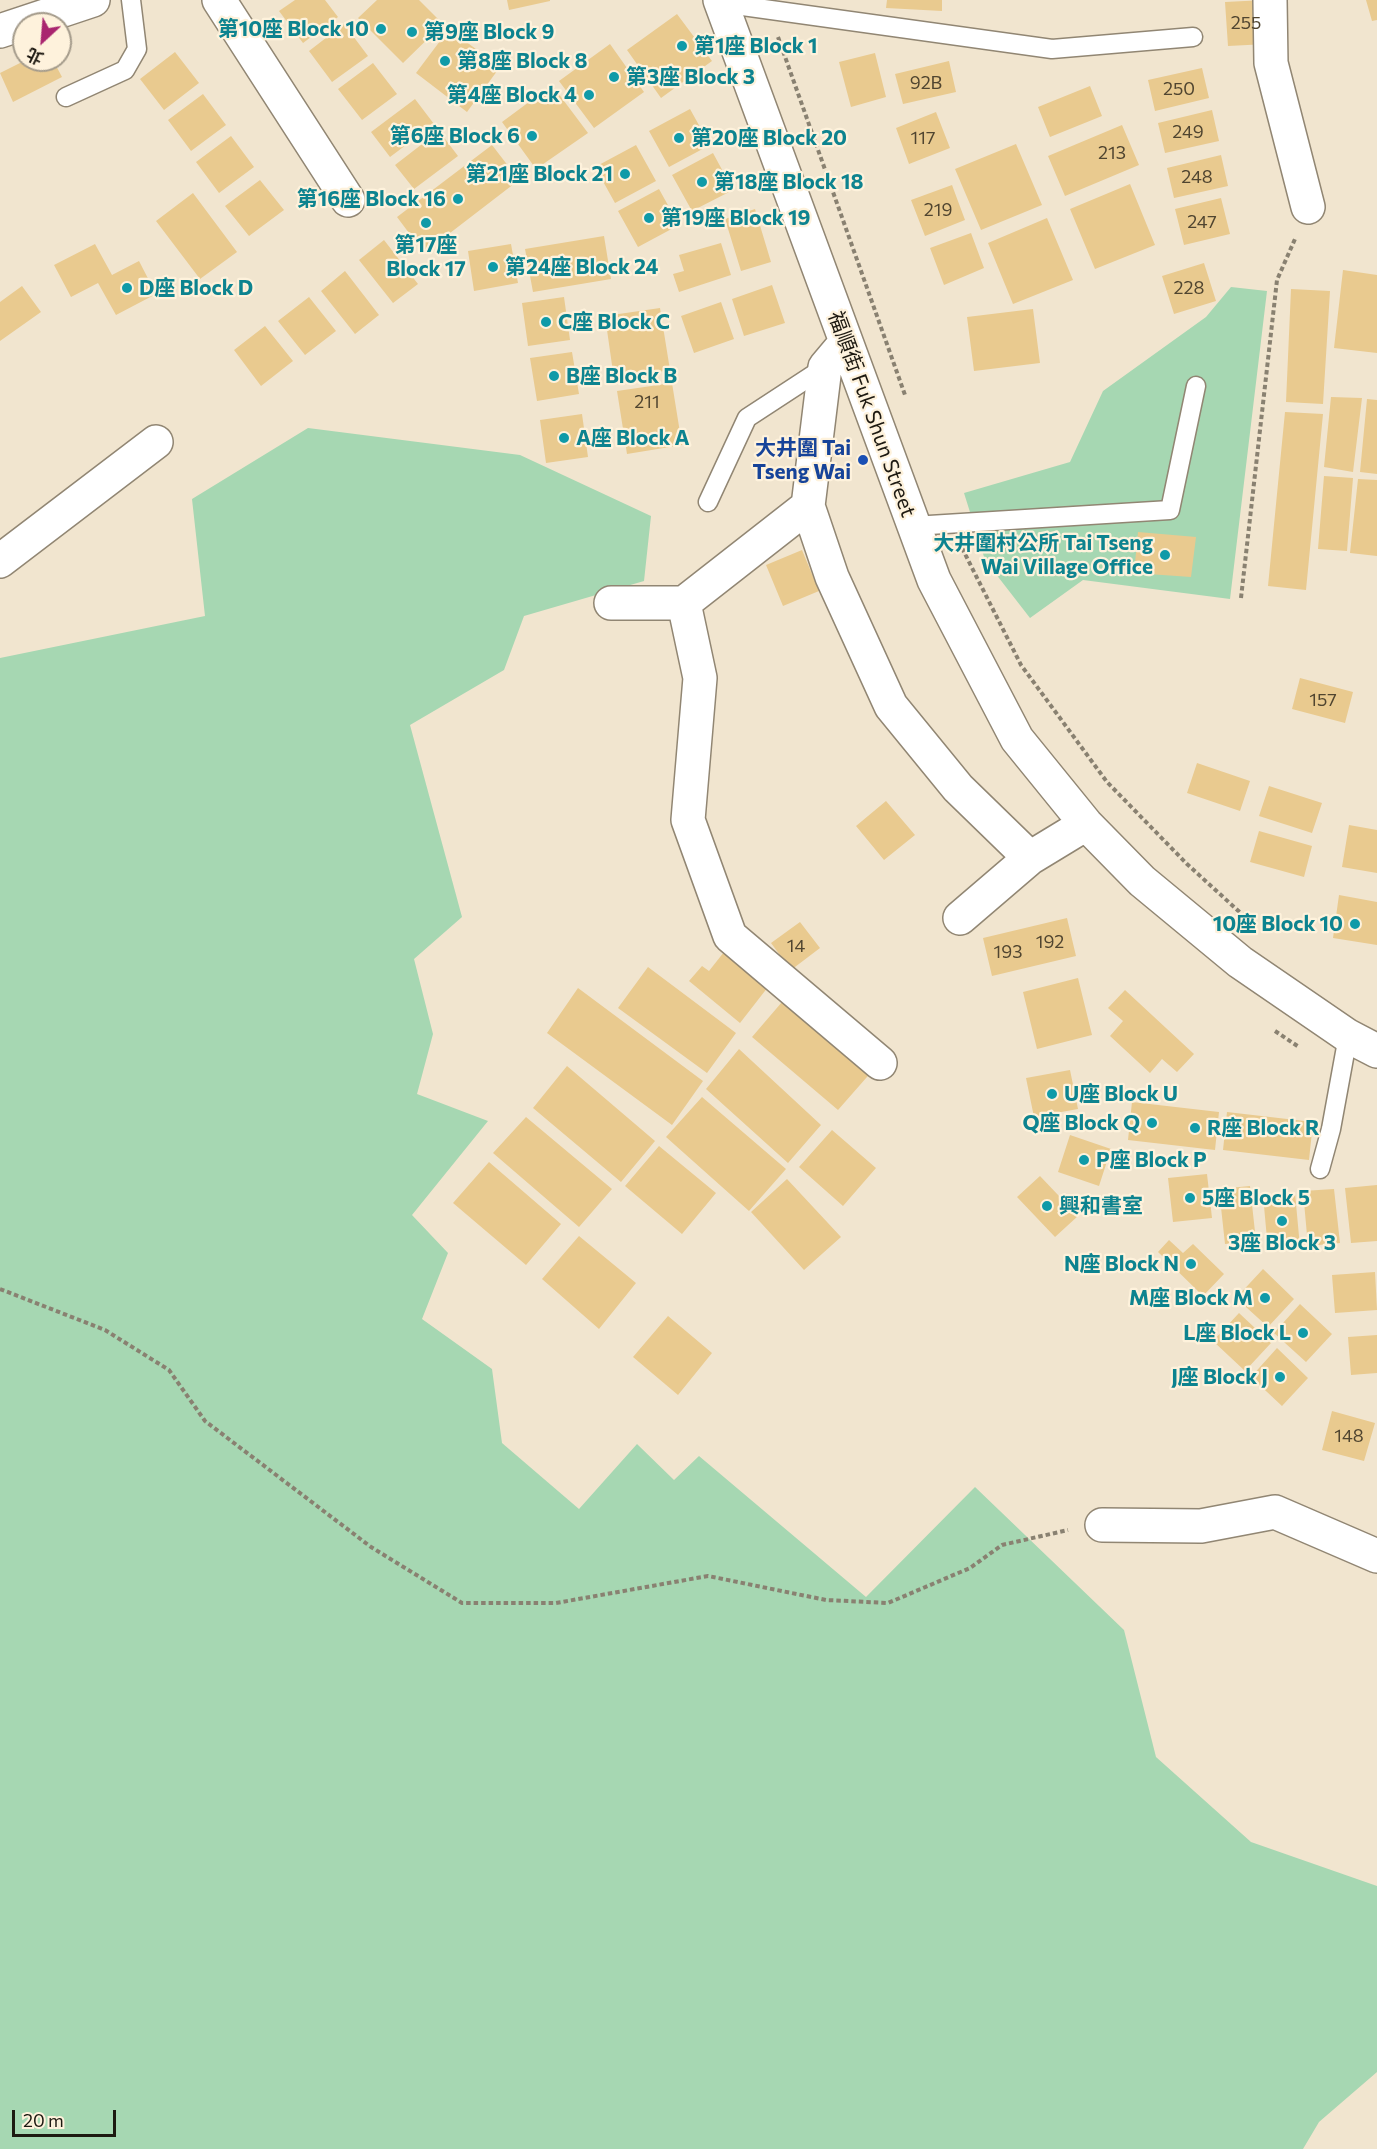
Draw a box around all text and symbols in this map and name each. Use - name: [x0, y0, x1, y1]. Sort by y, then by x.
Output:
- north arrow: [12, 12, 72, 72]
- house number: 255: [1231, 12, 1261, 34]
- place label: 第10座 Block 10: [218, 16, 369, 42]
- place label: 第9座 Block 9: [424, 19, 554, 45]
- marker: 第10座 Block 10: [374, 22, 388, 36]
- marker: 第9座 Block 9: [405, 25, 419, 39]
- place label: 第1座 Block 1: [694, 33, 817, 59]
- marker: 第1座 Block 1: [675, 39, 689, 53]
- text: 北: [23, 45, 46, 69]
- place label: 第8座 Block 8: [457, 48, 587, 74]
- marker: 第8座 Block 8: [438, 54, 452, 68]
- place label: 第3座 Block 3: [626, 64, 755, 90]
- marker: 第3座 Block 3: [607, 70, 621, 84]
- house number: 92B: [910, 72, 942, 94]
- house number: 250: [1163, 78, 1195, 100]
- place label: 第4座 Block 4: [447, 82, 577, 108]
- marker: 第4座 Block 4: [582, 88, 596, 102]
- house number: 249: [1172, 121, 1204, 143]
- place label: 第6座 Block 6: [390, 123, 520, 149]
- place label: 第20座 Block 20: [691, 125, 847, 151]
- house number: 117: [911, 127, 935, 149]
- marker: 第6座 Block 6: [525, 129, 539, 143]
- marker: 第20座 Block 20: [672, 131, 686, 145]
- house number: 213: [1098, 142, 1126, 164]
- place label: 第21座 Block 21: [466, 161, 613, 187]
- house number: 248: [1181, 166, 1213, 188]
- marker: 第21座 Block 21: [618, 167, 632, 181]
- place label: 第18座 Block 18: [714, 169, 863, 195]
- marker: 第18座 Block 18: [695, 175, 709, 189]
- place label: 第16座 Block 16: [297, 186, 446, 212]
- marker: 第16座 Block 16: [451, 192, 465, 206]
- house number: 219: [924, 199, 952, 221]
- place label: 第19座 Block 19: [661, 205, 810, 231]
- marker: 第19座 Block 19: [642, 211, 656, 225]
- house number: 247: [1187, 211, 1217, 233]
- marker: 第17座 Block 17: [419, 216, 433, 230]
- place label: 第17座 Block 17: [386, 232, 466, 282]
- place label: 第24座 Block 24: [505, 254, 659, 280]
- marker: 第24座 Block 24: [486, 260, 500, 274]
- place label: D座 Block D: [139, 275, 253, 301]
- house number: 228: [1174, 277, 1204, 299]
- marker: D座 Block D: [120, 281, 134, 295]
- street label: 福順街 Fuk Shun Street: [823, 308, 921, 520]
- place label: C座 Block C: [558, 309, 670, 335]
- marker: C座 Block C: [539, 315, 553, 329]
- place label: B座 Block B: [566, 363, 677, 389]
- marker: B座 Block B: [547, 369, 561, 383]
- house number: 211: [634, 391, 660, 413]
- place label: A座 Block A: [576, 425, 690, 451]
- marker: A座 Block A: [557, 431, 571, 445]
- place label: 大井圍 Tai Tseng Wai: [753, 435, 851, 485]
- marker: 大井圍 Tai Tseng Wai: [856, 453, 870, 467]
- place label: 大井圍村公所 Tai Tseng Wai Village Office: [933, 530, 1153, 580]
- marker: 大井圍村公所 Tai Tseng Wai Village Office: [1158, 548, 1172, 562]
- house number: 157: [1309, 689, 1337, 711]
- place label: 10座 Block 10: [1213, 911, 1343, 937]
- marker: 10座 Block 10: [1348, 917, 1362, 931]
- house number: 192: [1036, 931, 1064, 953]
- house number: 14: [787, 935, 805, 957]
- house number: 193: [994, 941, 1022, 963]
- place label: U座 Block U: [1064, 1081, 1178, 1107]
- marker: U座 Block U: [1045, 1087, 1059, 1101]
- place label: Q座 Block Q: [1022, 1110, 1140, 1136]
- place label: R座 Block R: [1207, 1115, 1319, 1141]
- marker: Q座 Block Q: [1145, 1116, 1159, 1130]
- marker: R座 Block R: [1188, 1121, 1202, 1135]
- place label: P座 Block P: [1096, 1147, 1207, 1173]
- marker: P座 Block P: [1077, 1153, 1091, 1167]
- place label: 5座 Block 5: [1202, 1185, 1310, 1211]
- marker: 5座 Block 5: [1183, 1191, 1197, 1205]
- place label: 興和書室: [1059, 1193, 1143, 1219]
- marker: 興和書室: [1040, 1199, 1054, 1213]
- marker: 3座 Block 3: [1275, 1214, 1289, 1228]
- place label: 3座 Block 3: [1228, 1230, 1336, 1256]
- place label: N座 Block N: [1064, 1251, 1179, 1277]
- marker: N座 Block N: [1184, 1257, 1198, 1271]
- place label: M座 Block M: [1129, 1285, 1253, 1311]
- marker: M座 Block M: [1258, 1291, 1272, 1305]
- place label: L座 Block L: [1183, 1320, 1291, 1346]
- marker: L座 Block L: [1296, 1326, 1310, 1340]
- place label: J座 Block J: [1171, 1364, 1268, 1390]
- marker: J座 Block J: [1273, 1370, 1287, 1384]
- house number: 148: [1334, 1425, 1364, 1447]
- scale bar: [15, 2098, 118, 2136]
- text: 20 m: [23, 2109, 64, 2131]

